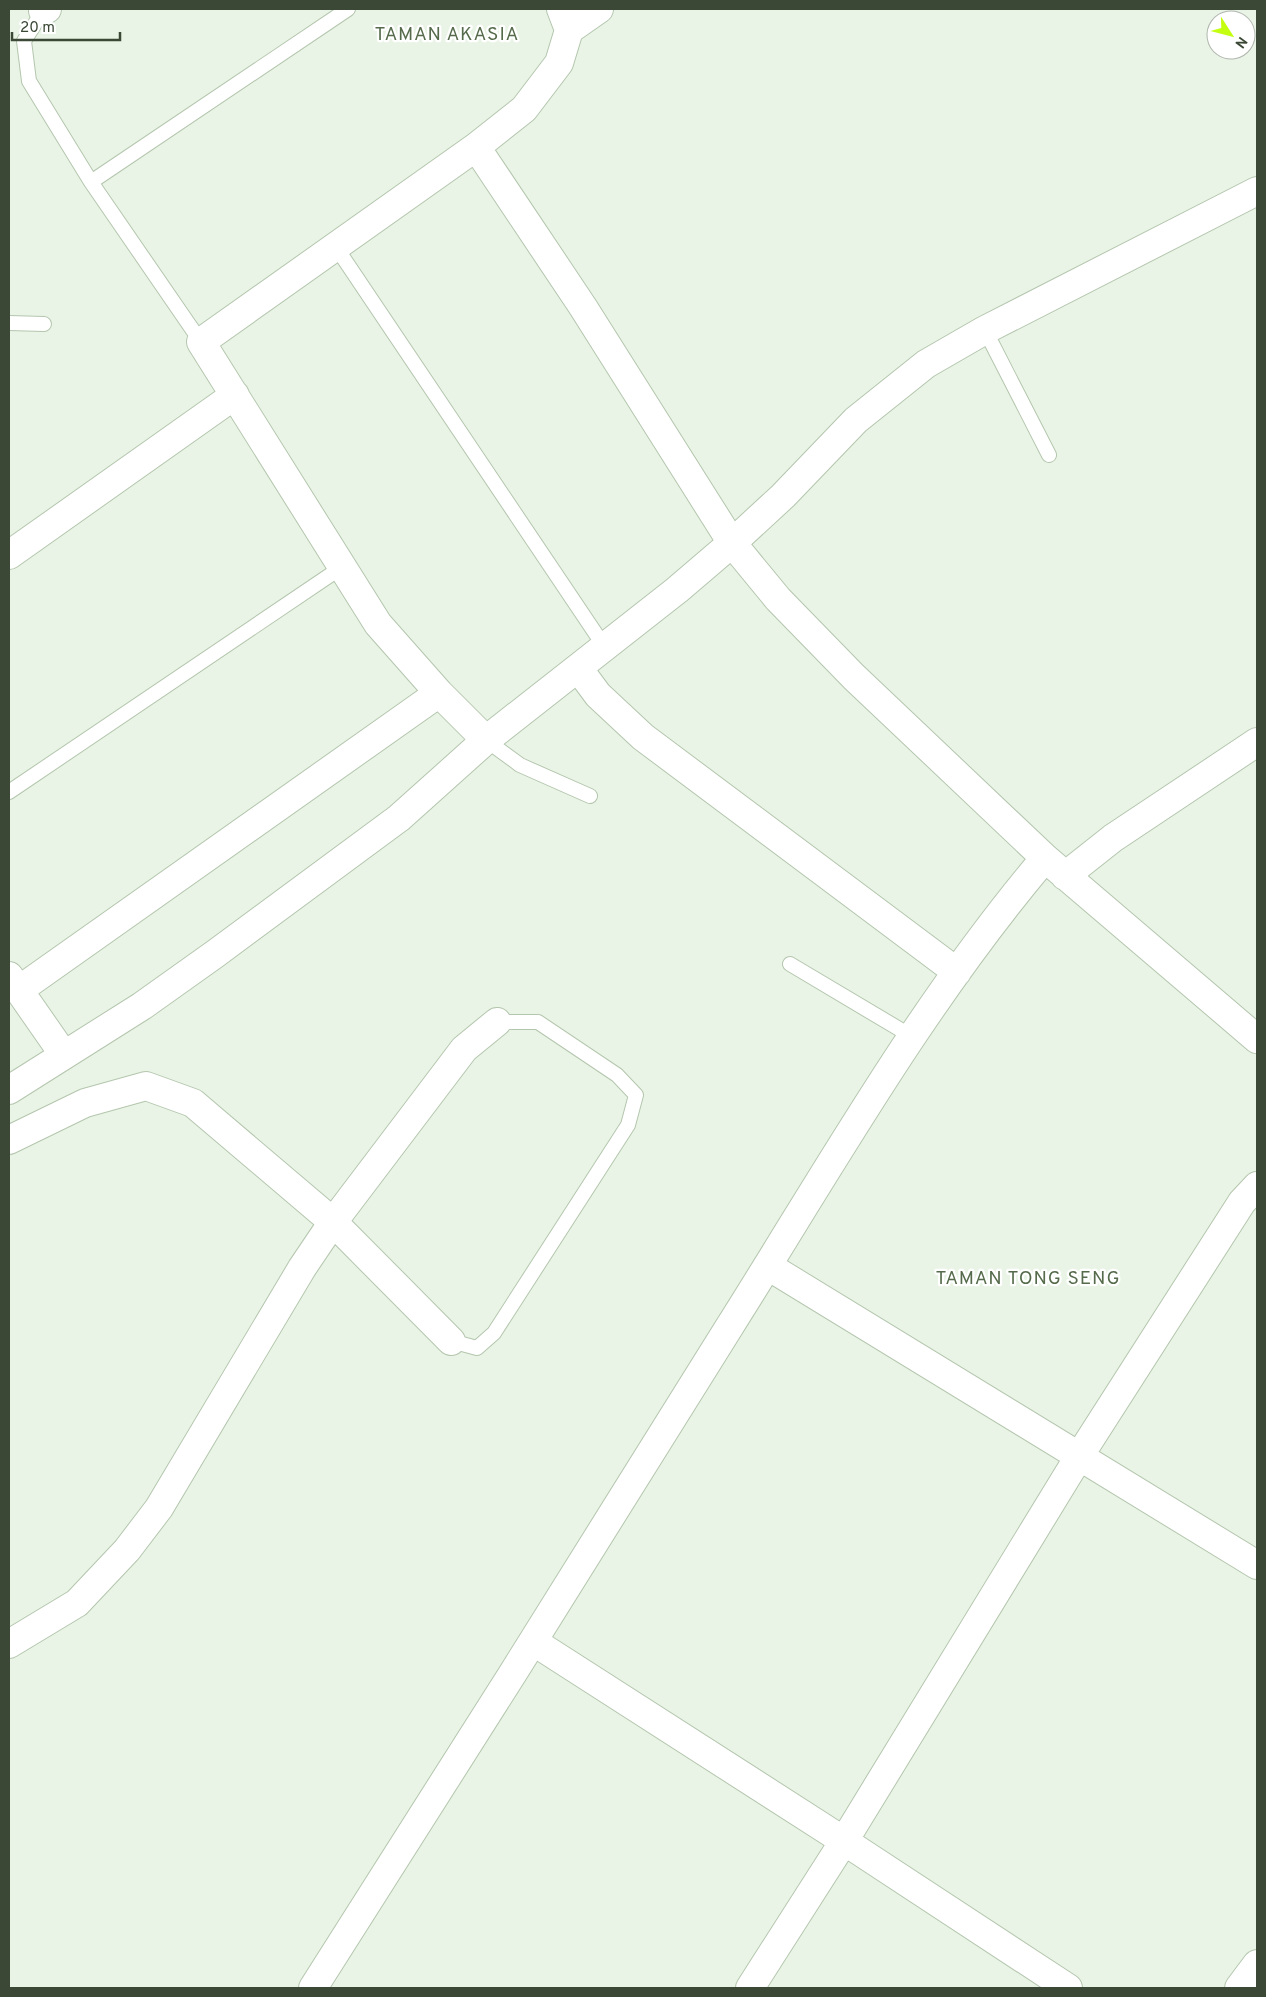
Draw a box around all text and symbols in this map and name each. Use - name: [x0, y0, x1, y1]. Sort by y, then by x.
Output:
- scale bar: [12, 10, 120, 42]
- north arrow: [1206, 10, 1256, 60]
- text: 20 m: [20, 19, 55, 38]
- district label: TAMAN AKASIA: [375, 23, 519, 47]
- text: N: [1230, 33, 1250, 51]
- district label: TAMAN TONG SENG: [935, 1267, 1121, 1291]

